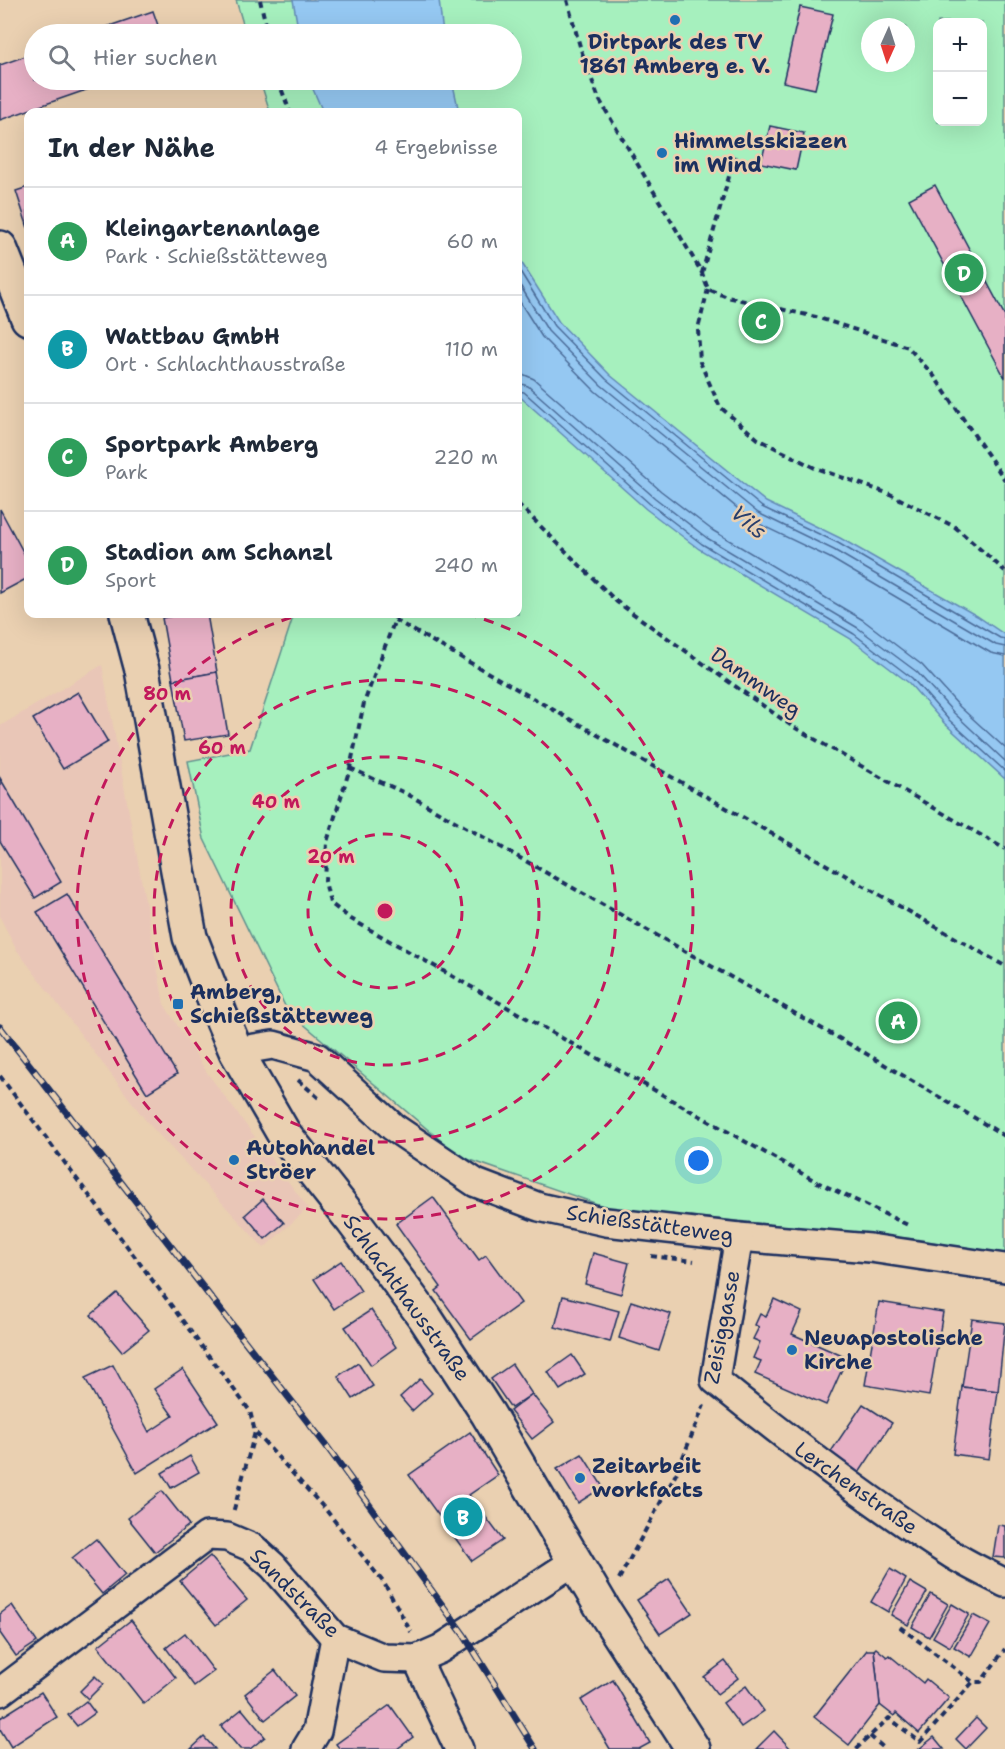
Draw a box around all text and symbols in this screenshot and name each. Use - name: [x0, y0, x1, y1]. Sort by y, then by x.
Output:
- marker: Dirtpark des TV 1861 Amberg e. V.: [668, 13, 682, 27]
- north arrow: [861, 18, 915, 72]
- map controls: [933, 18, 987, 126]
- button: +: [933, 18, 987, 72]
- search box: [24, 24, 522, 90]
- place label: Dirtpark des TV 1861 Amberg e. V.: [580, 28, 770, 80]
- icon: search: [45, 41, 78, 74]
- text: Hier suchen: [93, 43, 218, 72]
- button: −: [933, 72, 987, 126]
- place label: Himmelsskizzen im Wind: [674, 127, 847, 179]
- text: In der Nähe: [48, 130, 215, 165]
- text: 4 Ergebnisse: [374, 134, 498, 160]
- marker: Himmelsskizzen im Wind: [655, 146, 669, 160]
- text: Kleingartenanlage: [105, 214, 320, 243]
- text: A: [60, 228, 75, 254]
- text: 60 m: [446, 228, 498, 254]
- text: Park · Schießstätteweg: [105, 243, 328, 269]
- pin: D: [944, 250, 984, 296]
- pin: C: [742, 298, 780, 344]
- text: Wattbau GmbH: [105, 322, 280, 351]
- text: B: [61, 336, 74, 362]
- text: 110 m: [444, 336, 498, 362]
- text: Ort · Schlachthausstraße: [105, 351, 346, 377]
- text: Sportpark Amberg: [105, 430, 318, 459]
- text: C: [61, 444, 74, 470]
- text: 220 m: [434, 444, 498, 470]
- text: Park: [105, 459, 148, 485]
- water label: Vils: [725, 498, 773, 546]
- text: Stadion am Schanzl: [105, 538, 333, 567]
- text: D: [60, 552, 75, 578]
- text: 240 m: [433, 552, 498, 578]
- text: Sport: [105, 567, 156, 593]
- street label: Dammweg: [705, 640, 807, 724]
- text: 80 m: [143, 682, 191, 706]
- text: 60 m: [198, 736, 246, 760]
- text: 40 m: [252, 790, 300, 814]
- text: 20 m: [307, 845, 355, 869]
- centre of rings: [375, 901, 395, 921]
- place label: Amberg, Schießstätteweg: [190, 978, 373, 1030]
- marker: Amberg, Schießstätteweg: [171, 997, 185, 1011]
- pin: A: [878, 998, 918, 1044]
- place label: Autohandel Ströer: [246, 1134, 375, 1186]
- your location: [684, 1146, 713, 1175]
- marker: Autohandel Ströer: [227, 1153, 241, 1167]
- street label: Schießstätteweg: [565, 1198, 735, 1250]
- street label: Schlachthausstraße: [337, 1209, 477, 1387]
- street label: Zeisiggasse: [697, 1268, 747, 1386]
- place label: Neuapostolische Kirche: [804, 1324, 983, 1376]
- marker: Neuapostolische Kirche: [785, 1343, 799, 1357]
- street label: Lerchenstraße: [789, 1435, 923, 1541]
- place label: Zeitarbeit workfacts: [592, 1452, 703, 1504]
- marker: Zeitarbeit workfacts: [573, 1471, 587, 1485]
- pin: B: [444, 1494, 482, 1540]
- street label: Sandstraße: [244, 1542, 346, 1644]

